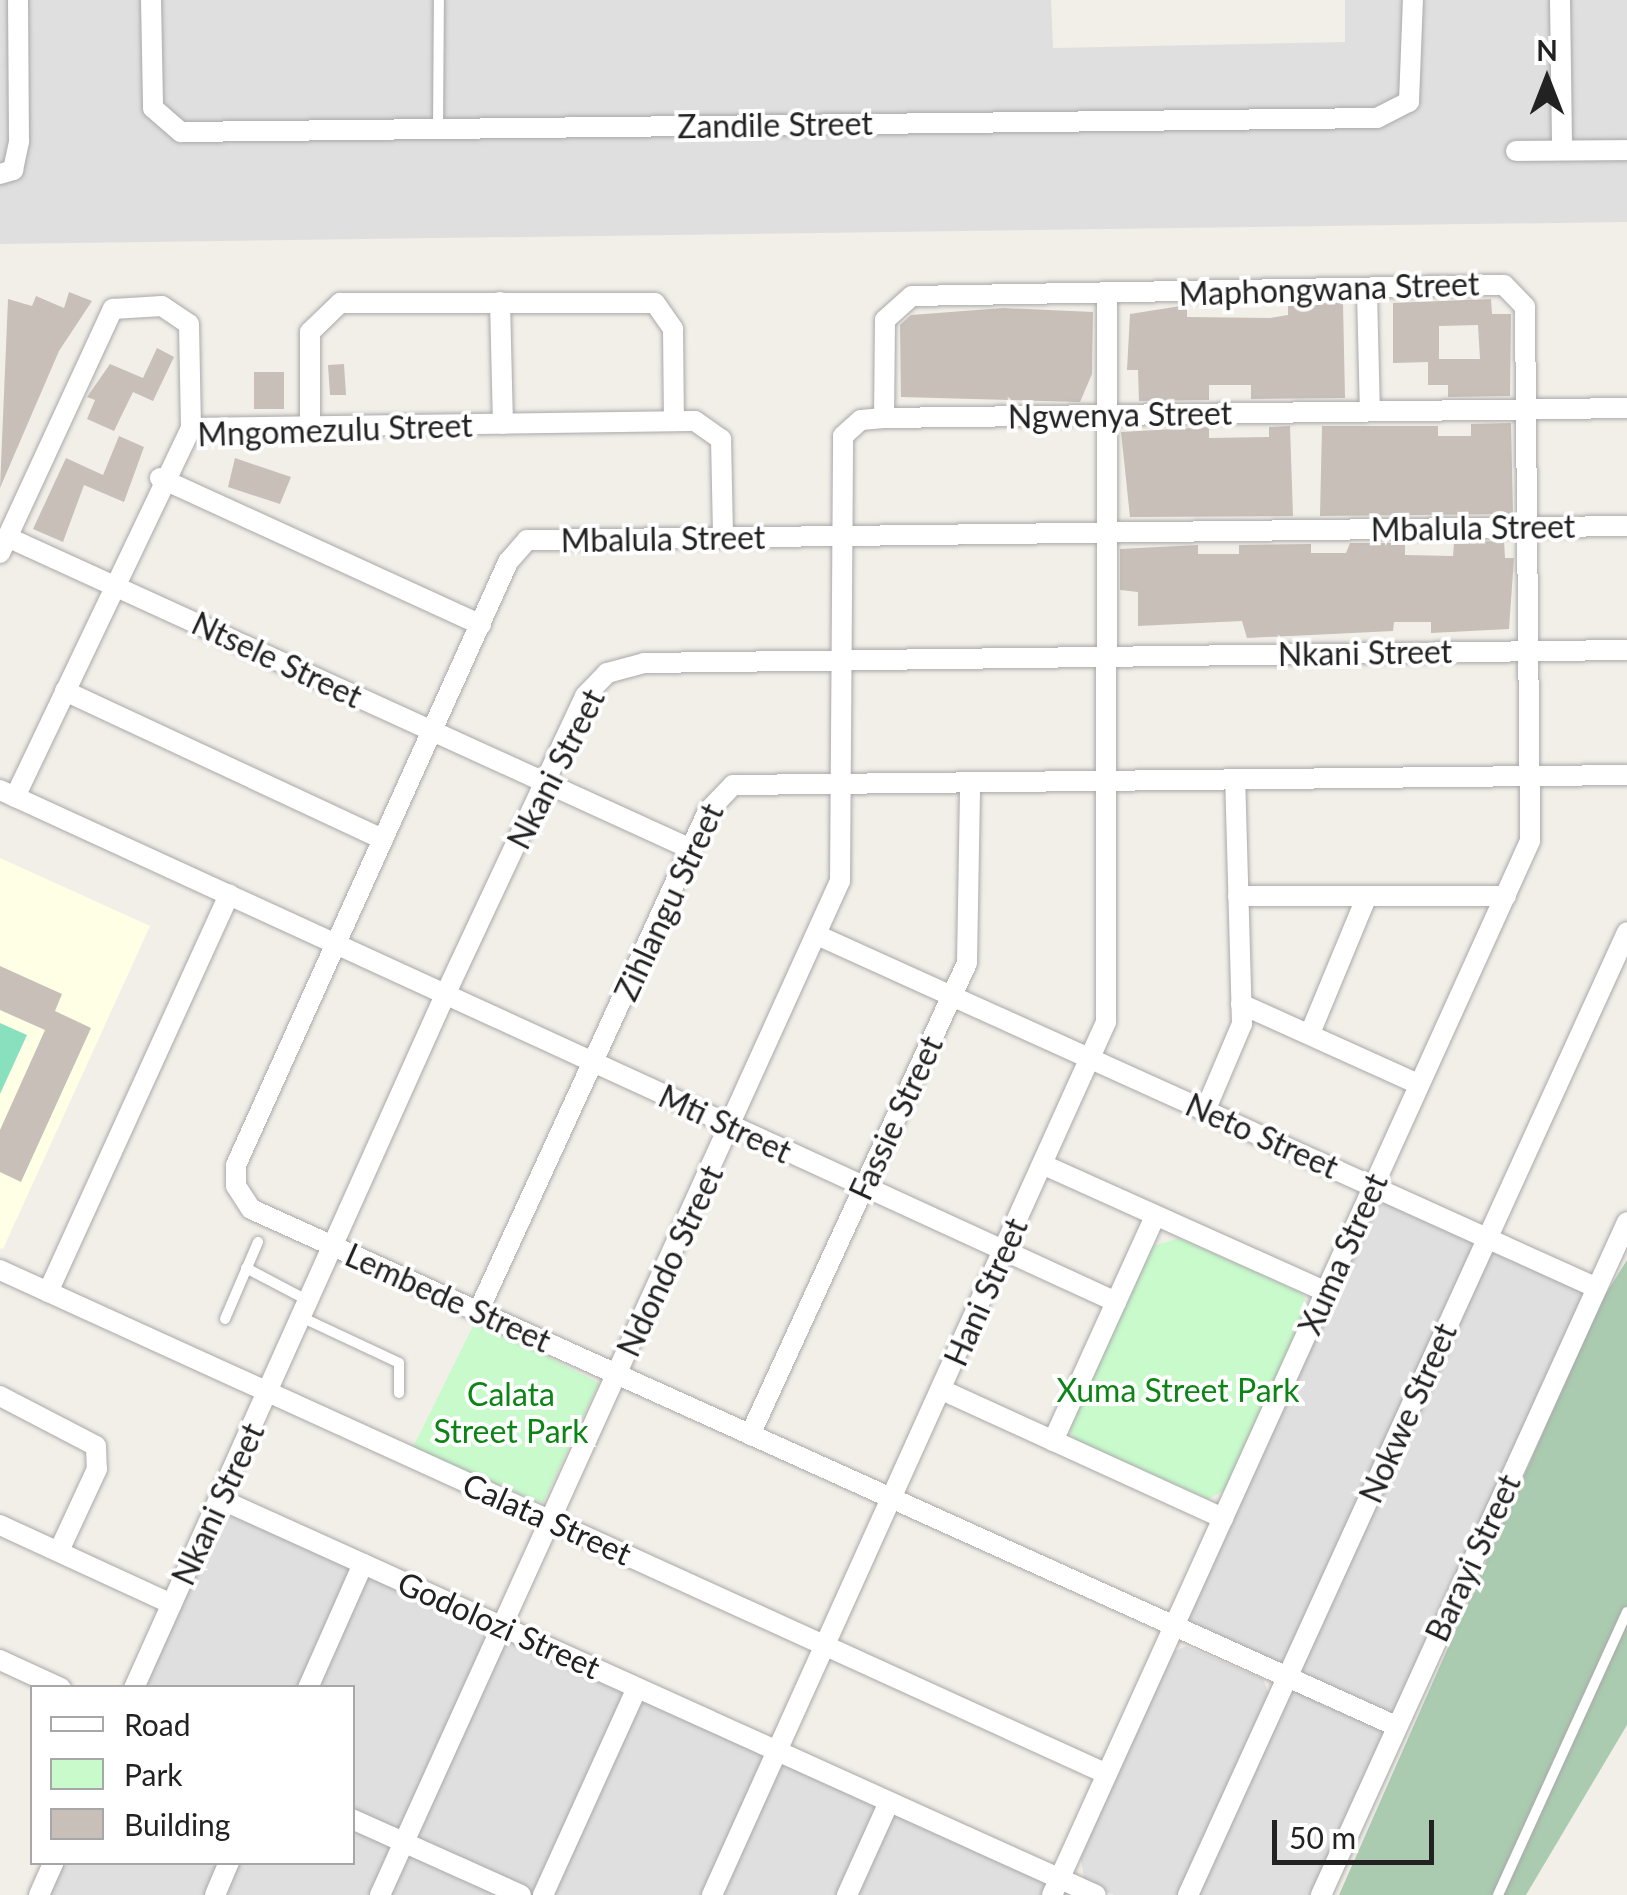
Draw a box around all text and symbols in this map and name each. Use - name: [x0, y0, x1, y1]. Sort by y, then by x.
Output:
- north arrow: [1497, 30, 1597, 130]
- text: N: [1536, 33, 1558, 67]
- street label: Zandile Street: [677, 104, 873, 146]
- street label: Maphongwana Street: [1178, 265, 1480, 313]
- street label: Ngwenya Street: [1008, 394, 1232, 436]
- street label: Mngomezulu Street: [197, 406, 473, 454]
- street label: Mbalula Street: [1370, 507, 1576, 549]
- street label: Mbalula Street: [560, 518, 766, 560]
- street label: Ntsele Street: [186, 604, 368, 716]
- street label: Nkani Street: [1278, 632, 1452, 674]
- street label: Nkani Street: [499, 683, 613, 855]
- street label: Zihlangu Street: [607, 797, 731, 1007]
- street label: Fassie Street: [841, 1030, 951, 1206]
- street label: Mti Street: [653, 1077, 797, 1171]
- street label: Neto Street: [1180, 1085, 1344, 1187]
- street label: Ndondo Street: [609, 1159, 731, 1363]
- street label: Xuma Street: [1290, 1168, 1396, 1340]
- street label: Hani Street: [936, 1212, 1036, 1372]
- street label: Lembede Street: [339, 1236, 557, 1360]
- street label: Nokwe Street: [1351, 1317, 1465, 1509]
- park label: Xuma Street Park: [1057, 1371, 1299, 1409]
- park label: Calata Street Park: [434, 1376, 588, 1451]
- street label: Nkani Street: [164, 1417, 272, 1591]
- street label: Calata Street: [457, 1465, 637, 1573]
- street label: Barayi Street: [1418, 1468, 1528, 1648]
- street label: Godolozi Street: [392, 1563, 606, 1687]
- legend: [30, 1685, 355, 1865]
- text: Road: [124, 1706, 191, 1742]
- text: Park: [124, 1756, 183, 1792]
- scale bar: [1277, 1800, 1440, 1862]
- text: Building: [124, 1806, 230, 1842]
- text: 50 m: [1289, 1819, 1356, 1855]

